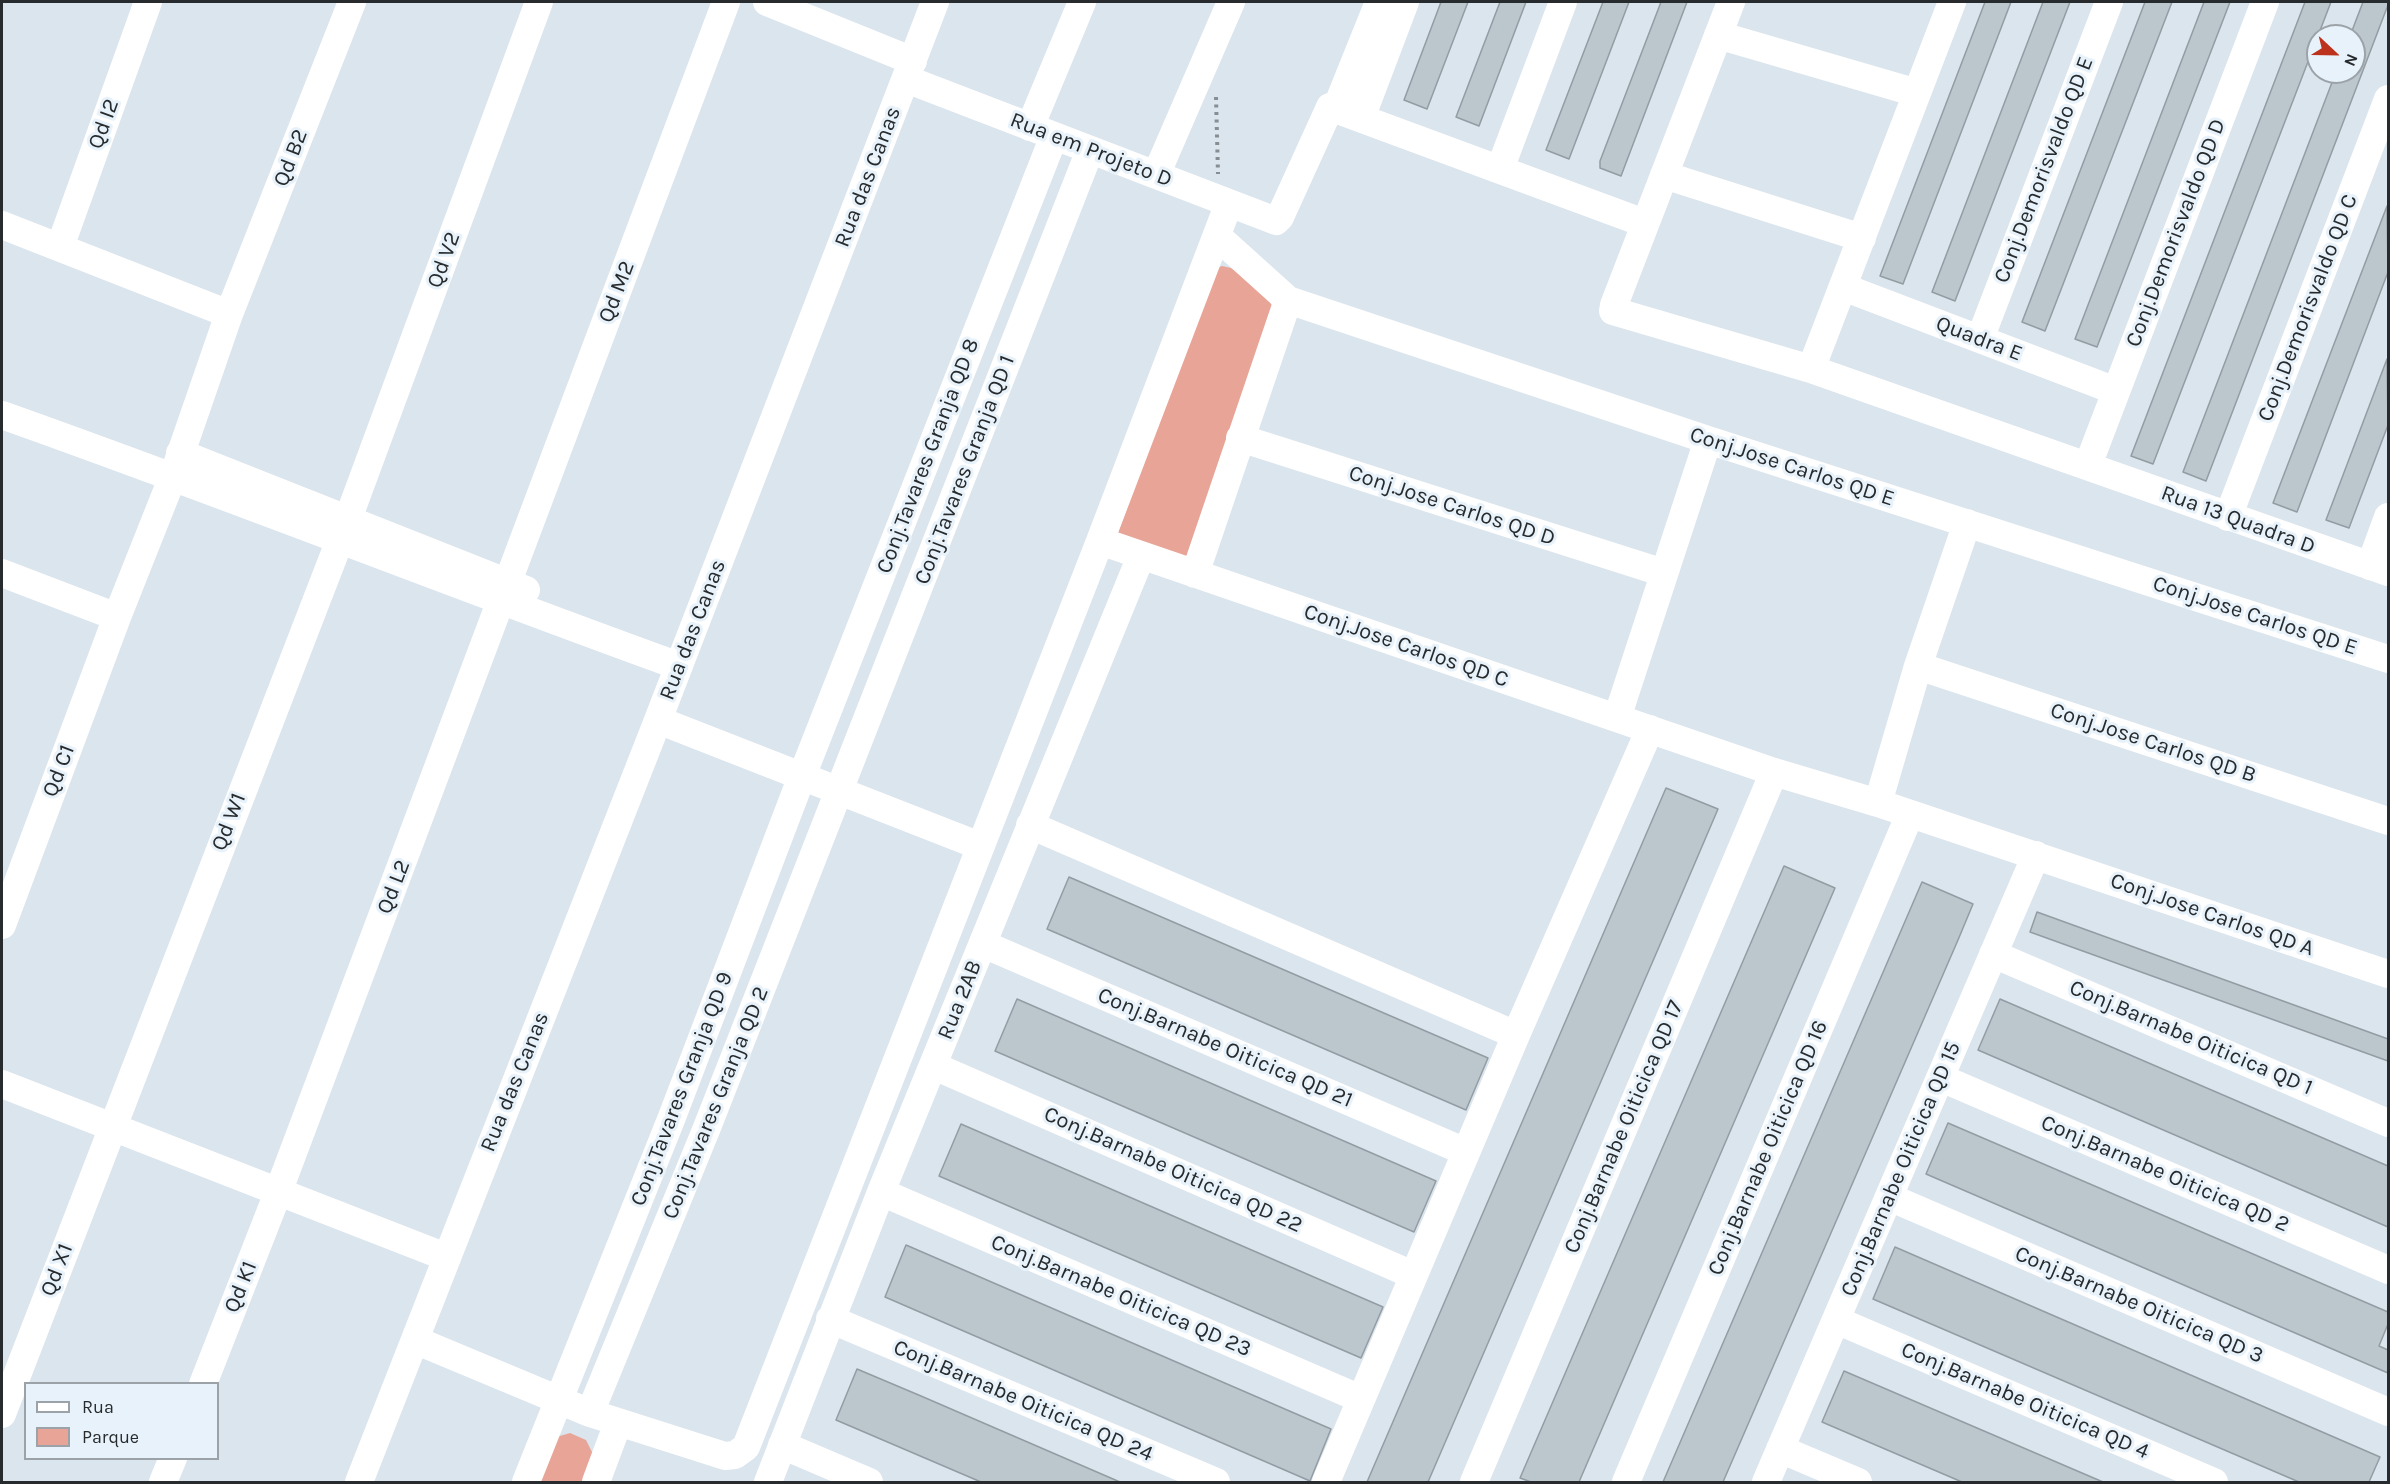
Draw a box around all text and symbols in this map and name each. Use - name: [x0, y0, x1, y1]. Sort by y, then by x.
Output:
- north arrow: [2306, 24, 2366, 84]
- text: N: [2340, 51, 2362, 69]
- street label: Conj.Demorisvaldo QD E: [1989, 53, 2099, 287]
- street label: Qd I2: [83, 95, 125, 153]
- street label: Rua das Canas: [829, 103, 907, 251]
- street label: Rua em Projeto D: [1006, 107, 1176, 193]
- street label: Conj.Demorisvaldo QD D: [2120, 115, 2232, 351]
- street label: Qd B2: [268, 126, 314, 190]
- street label: Conj.Demorisvaldo QD C: [2252, 191, 2364, 425]
- street label: Qd V2: [422, 228, 466, 292]
- street label: Qd M2: [593, 257, 641, 327]
- street label: Quadra E: [1932, 310, 2026, 368]
- street label: Conj.Tavares Granja QD 8: [871, 335, 985, 577]
- street label: Conj.Tavares Granja QD 1: [909, 352, 1021, 588]
- street label: Conj.Jose Carlos QD E: [1686, 421, 1898, 513]
- street label: Conj.Jose Carlos QD D: [1345, 460, 1559, 552]
- street label: Rua 13 Quadra D: [2157, 480, 2319, 560]
- street label: Rua das Canas: [654, 556, 732, 704]
- street label: Conj.Jose Carlos QD E: [2149, 570, 2361, 662]
- street label: Conj.Jose Carlos QD C: [1300, 599, 1512, 693]
- street label: Conj.Jose Carlos QD B: [2047, 697, 2259, 789]
- street label: Qd C1: [37, 741, 81, 801]
- street label: Qd W1: [206, 789, 252, 855]
- street label: Qd L2: [372, 856, 416, 918]
- street label: Conj.Jose Carlos QD A: [2107, 868, 2317, 962]
- street label: Rua 2AB: [932, 956, 988, 1044]
- street label: Conj.Tavares Granja QD 9: [625, 968, 739, 1210]
- street label: Conj.Barnabe Oiticica QD 1: [2065, 975, 2317, 1101]
- street label: Conj.Barnabe Oiticica QD 21: [1093, 982, 1357, 1114]
- street label: Conj.Tavares Granja QD 2: [657, 983, 775, 1223]
- street label: Conj.Barnabe Oiticica QD 17: [1559, 997, 1689, 1257]
- street label: Rua das Canas: [475, 1008, 555, 1156]
- street label: Conj.Barnabe Oiticica QD 16: [1702, 1017, 1834, 1279]
- street label: Conj.Barnabe Oiticica QD 15: [1835, 1038, 1967, 1300]
- street label: Conj.Barnabe Oiticica QD 22: [1040, 1101, 1306, 1239]
- street label: Conj.Barnabe Oiticica QD 2: [2037, 1110, 2293, 1238]
- street label: Conj.Barnabe Oiticica QD 23: [987, 1229, 1255, 1363]
- street label: Qd X1: [35, 1240, 79, 1300]
- street label: Conj.Barnabe Oiticica QD 3: [2011, 1241, 2267, 1369]
- street label: Qd K1: [219, 1257, 263, 1317]
- street label: Conj.Barnabe Oiticica QD 24: [889, 1334, 1157, 1468]
- street label: Conj.Barnabe Oiticica QD 4: [1897, 1337, 2153, 1465]
- legend: [24, 1382, 219, 1460]
- text: Rua: [82, 1396, 114, 1418]
- text: Parque: [82, 1426, 139, 1448]

